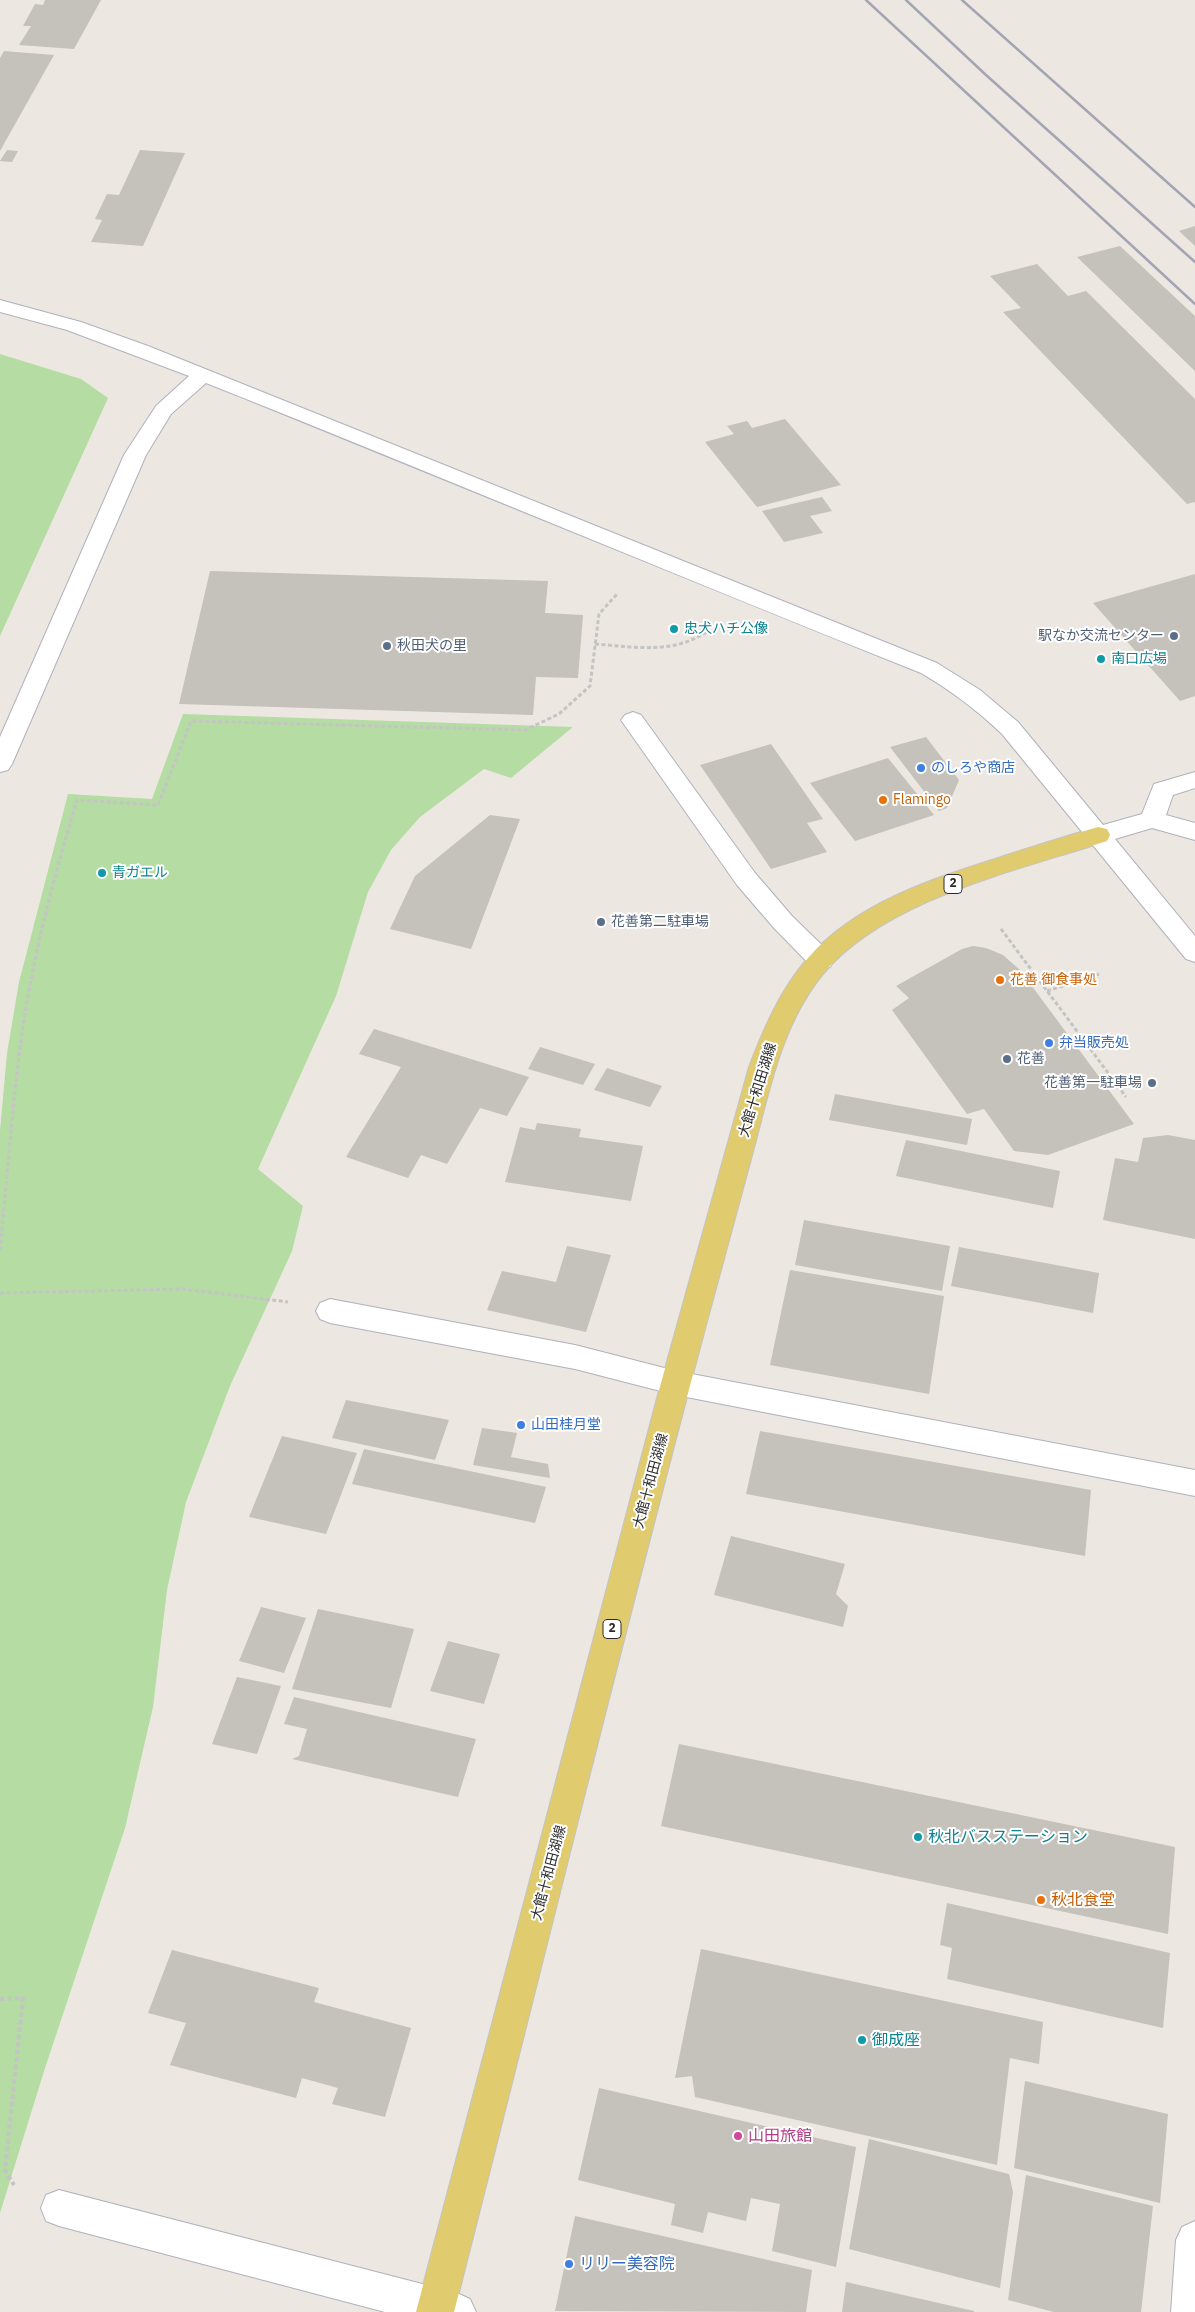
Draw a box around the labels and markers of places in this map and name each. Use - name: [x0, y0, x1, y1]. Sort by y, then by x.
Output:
- place label: 忠犬ハチ公像: [684, 621, 768, 637]
- marker: 忠犬ハチ公像: [668, 623, 680, 635]
- place label: 駅なか交流センター: [1038, 628, 1164, 644]
- marker: 駅なか交流センター: [1168, 630, 1180, 642]
- place label: 秋田犬の里: [397, 638, 467, 654]
- marker: 秋田犬の里: [381, 640, 393, 652]
- place label: 南口広場: [1111, 651, 1167, 667]
- marker: 南口広場: [1095, 653, 1107, 665]
- place label: のしろや商店: [931, 760, 1015, 776]
- marker: のしろや商店: [915, 762, 927, 774]
- place label: Flamingo: [893, 792, 951, 808]
- marker: Flamingo: [877, 794, 889, 806]
- place label: 青ガエル: [112, 865, 168, 881]
- marker: 青ガエル: [96, 867, 108, 879]
- place label: 花善第二駐車場: [611, 914, 709, 930]
- marker: 花善第二駐車場: [595, 916, 607, 928]
- place label: 花善 御食事処: [1010, 972, 1097, 988]
- marker: 花善 御食事処: [994, 974, 1006, 986]
- place label: 弁当販売処: [1059, 1035, 1129, 1051]
- marker: 弁当販売処: [1043, 1037, 1055, 1049]
- place label: 花善: [1017, 1051, 1045, 1067]
- marker: 花善: [1001, 1053, 1013, 1065]
- place label: 花善第一駐車場: [1044, 1075, 1142, 1091]
- marker: 花善第一駐車場: [1146, 1077, 1158, 1089]
- place label: 山田桂月堂: [531, 1417, 601, 1433]
- marker: 山田桂月堂: [515, 1419, 527, 1431]
- place label: 秋北バスステーション: [928, 1827, 1088, 1847]
- marker: 秋北バスステーション: [912, 1831, 924, 1843]
- place label: 秋北食堂: [1051, 1890, 1115, 1910]
- marker: 秋北食堂: [1035, 1894, 1047, 1906]
- place label: 御成座: [872, 2030, 920, 2050]
- marker: 御成座: [856, 2034, 868, 2046]
- place label: 山田旅館: [748, 2126, 812, 2146]
- marker: 山田旅館: [732, 2130, 744, 2142]
- place label: リリー美容院: [579, 2254, 675, 2274]
- marker: リリー美容院: [563, 2258, 575, 2270]

